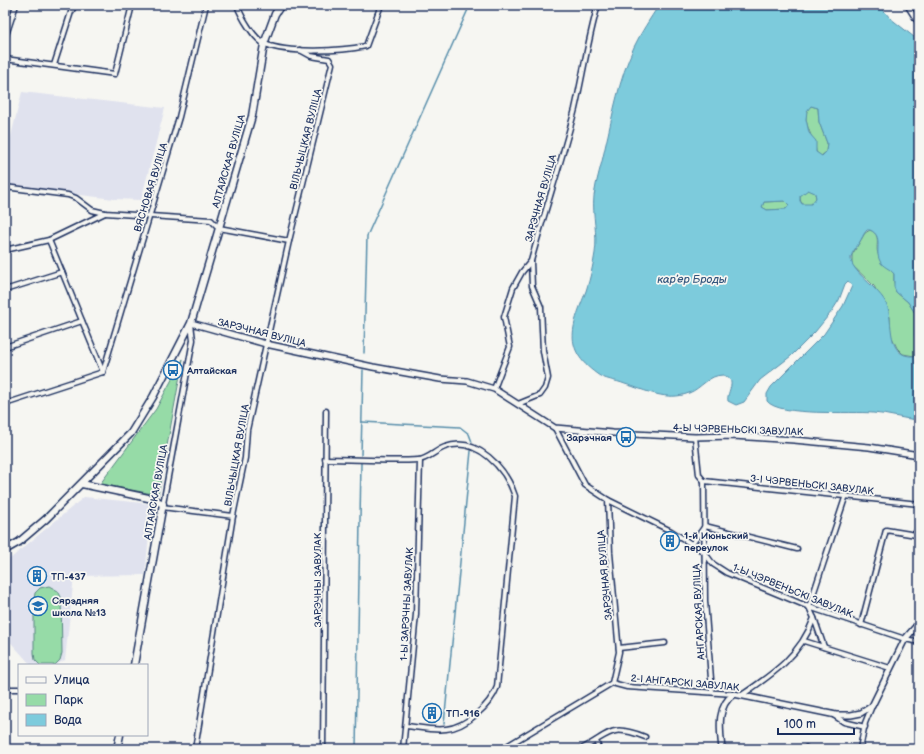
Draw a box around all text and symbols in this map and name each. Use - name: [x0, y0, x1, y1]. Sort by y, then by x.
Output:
- street label: ВІЛЬЧЫЦКАЯ ВУЛІЦА: [288, 87, 325, 191]
- street label: АЛТАЙСКАЯ ВУЛІЦА: [210, 112, 248, 210]
- street label: ВЯСНОВАЯ ВУЛІЦА: [132, 140, 171, 233]
- street label: ЗАРЭЧНАЯ ВУЛІЦА: [523, 152, 559, 243]
- water label: карʼер Броды: [657, 273, 727, 286]
- street label: ЗАРЭЧНАЯ ВУЛІЦА: [216, 316, 308, 350]
- bus stop icon: Алтайская: [162, 359, 184, 381]
- place label: Алтайская: [186, 365, 237, 377]
- street label: ВІЛЬЧЫЦКАЯ ВУЛІЦА: [222, 402, 252, 507]
- street label: 4-Ы ЧЭРВЕНЬСКІ ЗАВУЛАК: [673, 422, 804, 438]
- bus stop icon: Зарэчная: [615, 426, 637, 448]
- place label: Зарэчная: [566, 432, 612, 444]
- street label: АЛТАЙСКАЯ ВУЛІЦА: [142, 443, 170, 542]
- street label: 3-І ЧЭРВЕНЬСКІ ЗАВУЛАК: [749, 473, 875, 498]
- street label: ЗАРЭЧНАЯ ВУЛІЦА: [595, 528, 615, 620]
- building icon: 1-й Июньский переулок: [659, 530, 681, 552]
- place label: 1-й Июньский переулок: [684, 530, 749, 554]
- street label: ЗАРЭЧНЫ ЗАВУЛАК: [312, 532, 324, 627]
- street label: 1-Ы ЗАРЭЧНЫ ЗАВУЛАК: [398, 547, 416, 661]
- street label: 1-Ы ЧЭРВЕНЬСКІ ЗАВУЛАК: [731, 561, 855, 621]
- street label: АНГАРСКАЯ ВУЛІЦА: [690, 563, 708, 661]
- building icon: ТП-437: [26, 565, 48, 587]
- place label: ТП-437: [51, 571, 86, 583]
- school or university icon: Сярэдняя школа №13: [27, 595, 49, 617]
- place label: Сярэдняя школа №13: [52, 595, 106, 619]
- legend: [18, 664, 148, 736]
- street label: 2-І АНГАРСКІ ЗАВУЛАК: [630, 672, 740, 694]
- text: Улица: [54, 673, 90, 688]
- text: Парк: [54, 693, 84, 708]
- building icon: ТП-916: [421, 702, 443, 724]
- place label: ТП-916: [446, 708, 480, 720]
- scale bar: [778, 710, 854, 736]
- text: Вода: [54, 713, 82, 728]
- text: 100 m: [784, 717, 816, 732]

